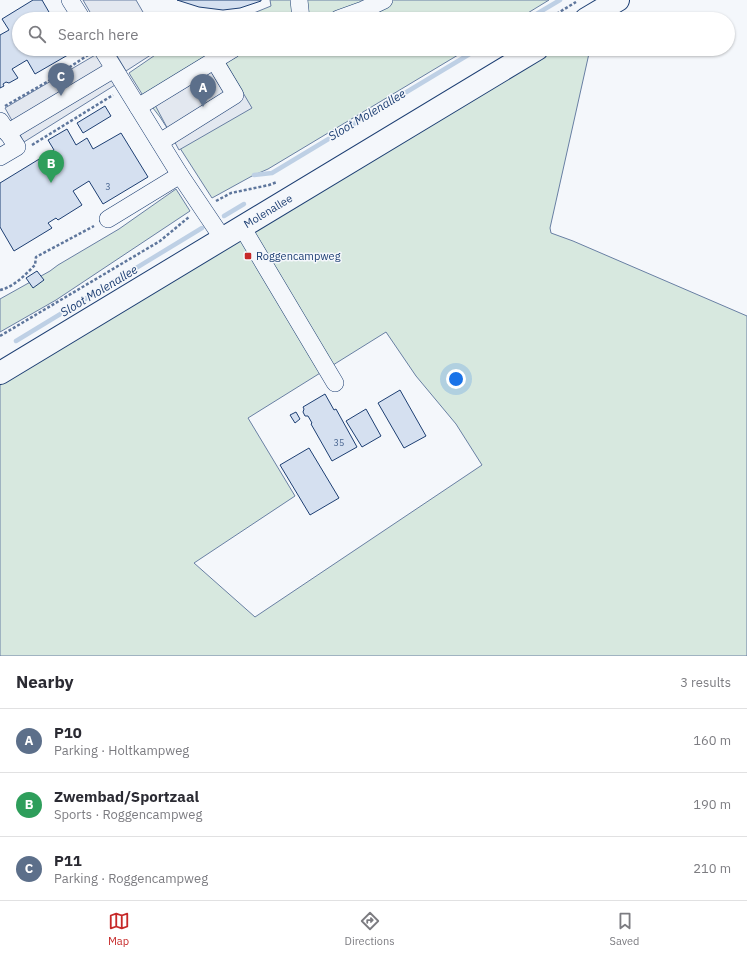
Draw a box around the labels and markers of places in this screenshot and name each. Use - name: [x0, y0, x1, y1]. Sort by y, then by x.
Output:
- pin: C: [48, 63, 74, 96]
- pin: A: [190, 74, 216, 107]
- pin: B: [38, 150, 64, 183]
- place label: Roggencampweg: [256, 249, 341, 263]
- marker: Roggencampweg: [243, 251, 253, 261]

